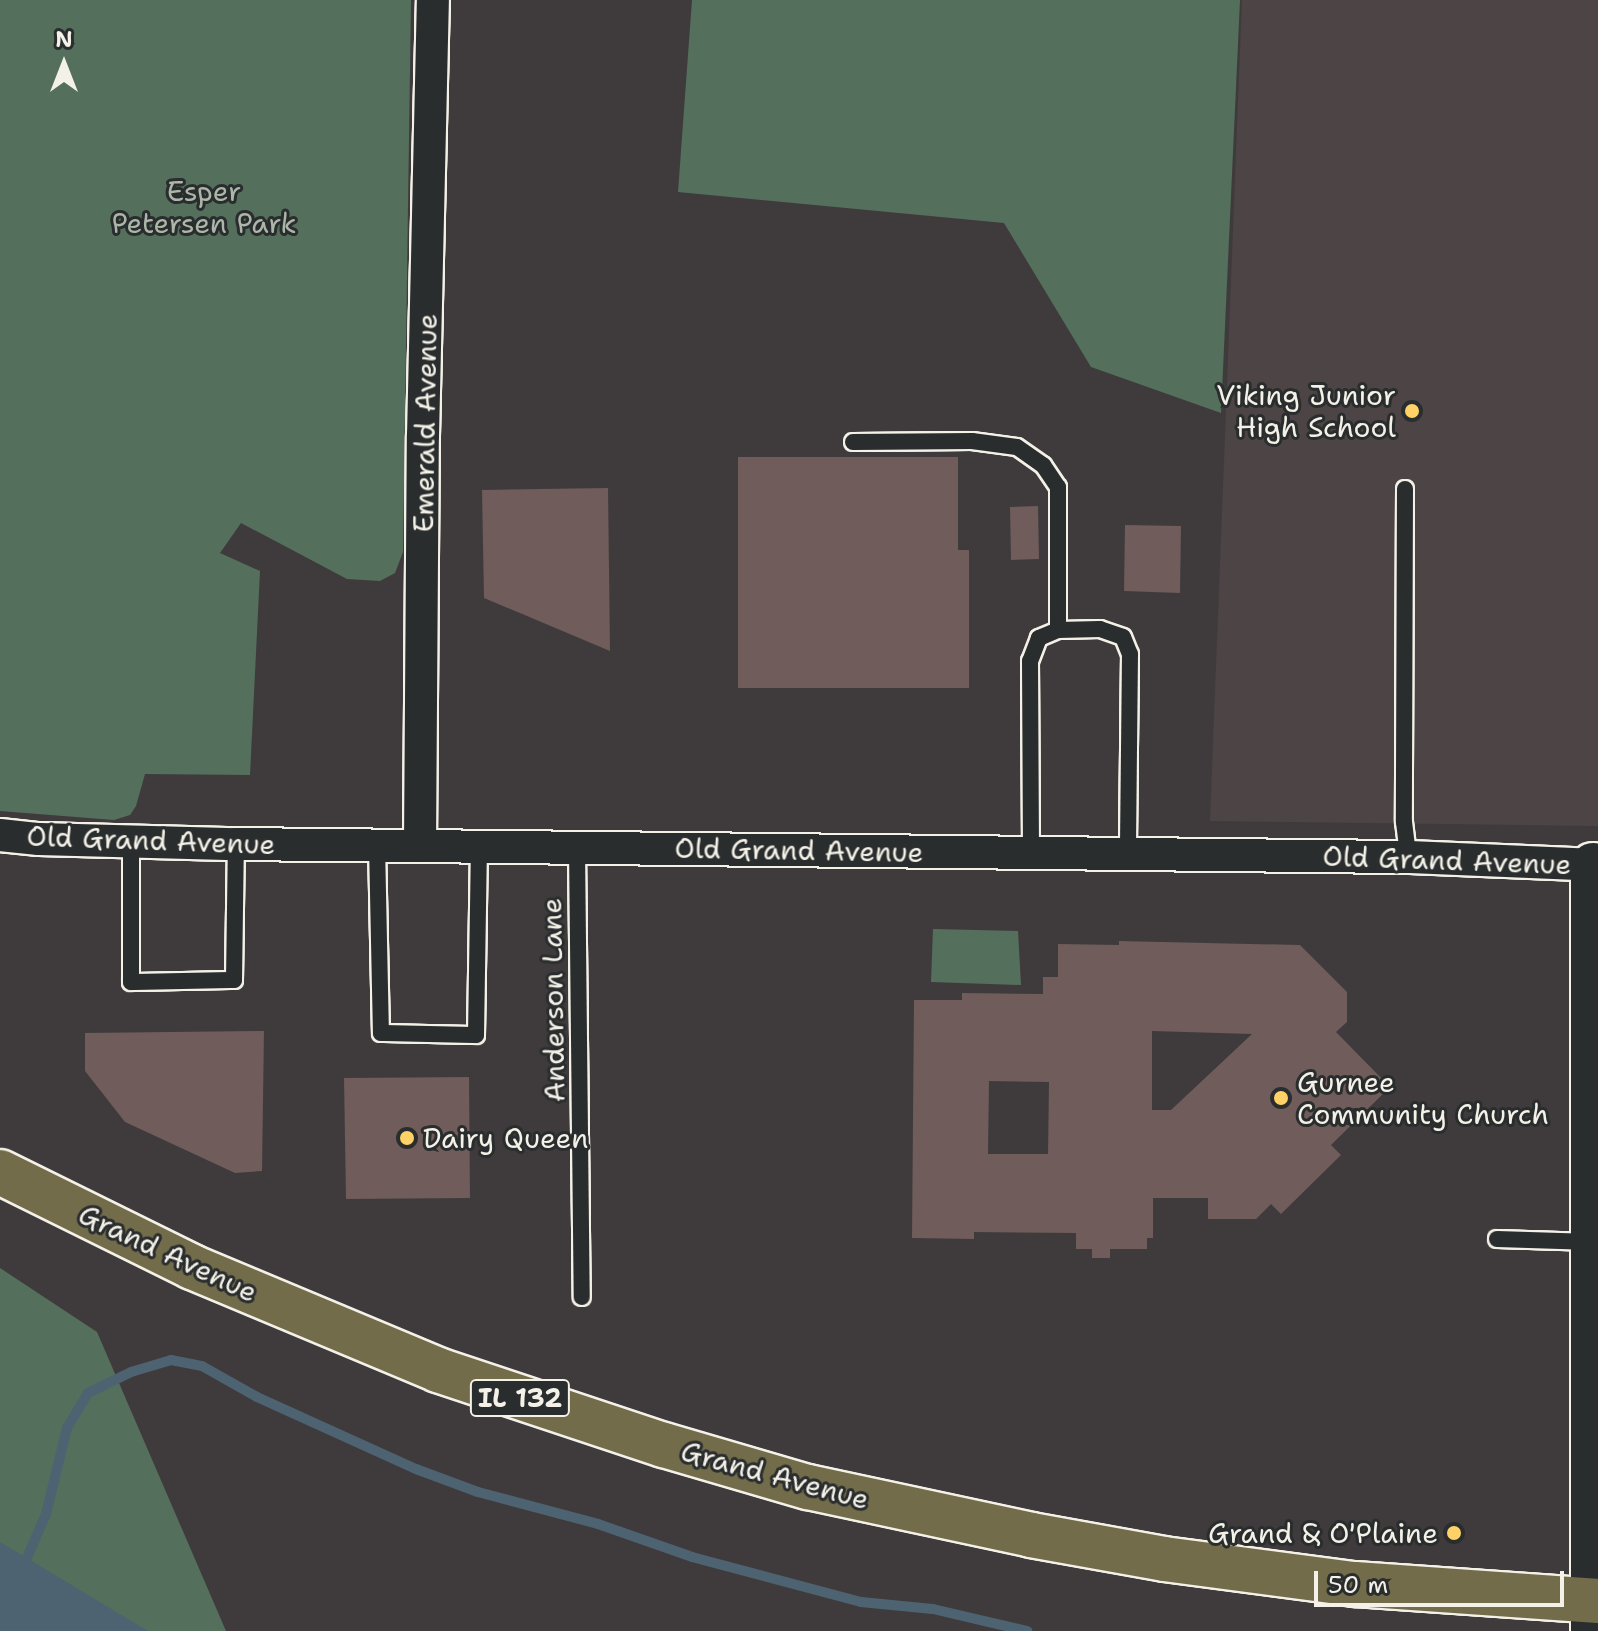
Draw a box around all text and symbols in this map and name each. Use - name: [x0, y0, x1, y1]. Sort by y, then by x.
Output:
- north arrow: [24, 24, 104, 104]
- text: N: [55, 25, 73, 54]
- park label: Esper Petersen Park: [111, 174, 297, 240]
- street label: Emerald Avenue: [406, 313, 444, 533]
- place label: Viking Junior High School: [1216, 378, 1396, 444]
- marker: Viking Junior High School: [1403, 402, 1421, 420]
- street label: Old Grand Avenue: [26, 819, 276, 861]
- street label: Old Grand Avenue: [674, 831, 924, 869]
- street label: Old Grand Avenue: [1322, 839, 1572, 881]
- street label: Anderson Lane: [534, 897, 572, 1103]
- place label: Gurnee Community Church: [1297, 1065, 1549, 1131]
- marker: Gurnee Community Church: [1272, 1089, 1290, 1107]
- place label: Dairy Queen: [423, 1121, 588, 1155]
- marker: Dairy Queen: [398, 1129, 416, 1147]
- street label: Grand Avenue: [73, 1197, 263, 1309]
- road number: IL 132: [468, 1376, 572, 1420]
- street label: Grand Avenue: [677, 1434, 873, 1516]
- place label: Grand & O'Plaine: [1208, 1516, 1438, 1550]
- marker: Grand & O'Plaine: [1445, 1524, 1463, 1542]
- scale bar: [1318, 1555, 1568, 1605]
- text: 50 m: [1328, 1569, 1388, 1601]

